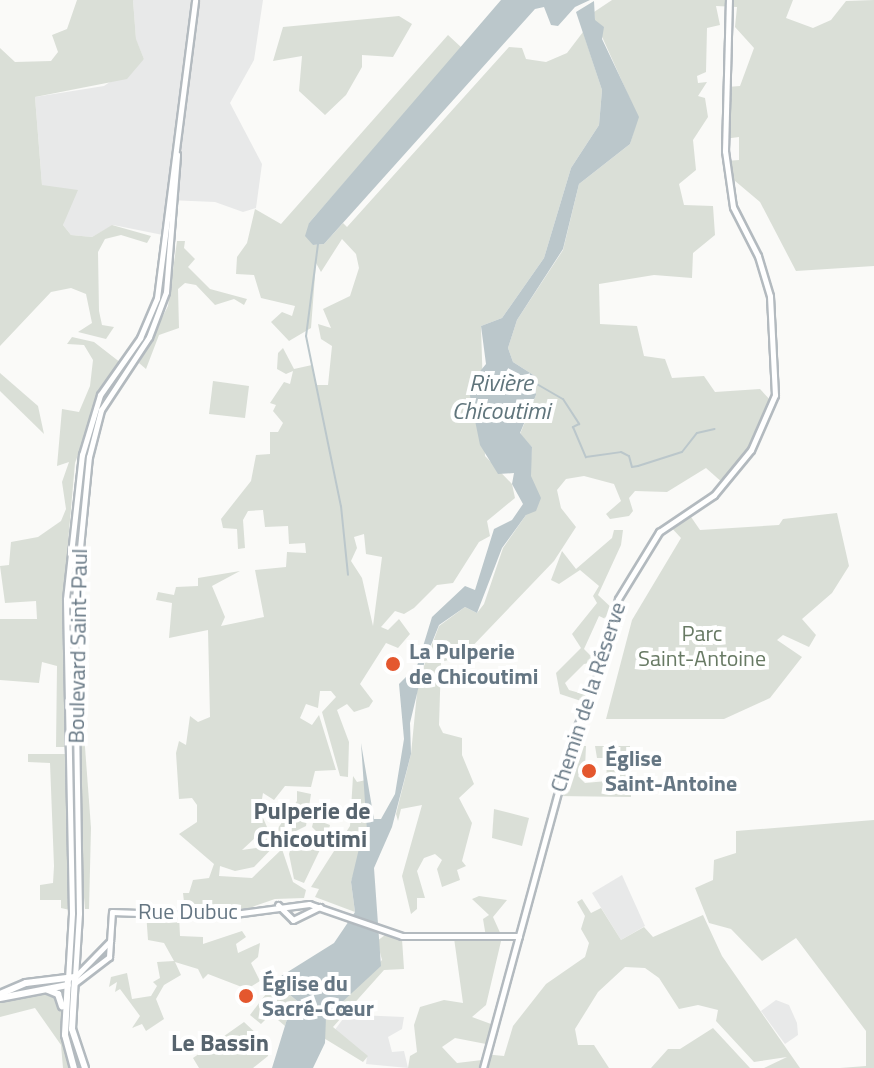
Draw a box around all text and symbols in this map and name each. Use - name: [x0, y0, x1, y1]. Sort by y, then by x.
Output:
- water label: Rivière Chicoutimi: [452, 369, 550, 425]
- street label: Boulevard Saint-Paul: [63, 548, 93, 744]
- street label: Chemin de la Réserve: [545, 599, 631, 795]
- park label: Parc Saint-Antoine: [638, 620, 766, 672]
- place label: La Pulperie de Chicoutimi: [409, 638, 538, 690]
- marker: La Pulperie de Chicoutimi: [384, 655, 402, 673]
- place label: Église Saint-Antoine: [605, 745, 737, 796]
- marker: Église Saint-Antoine: [580, 762, 598, 780]
- district label: Pulperie de Chicoutimi: [253, 797, 371, 853]
- street label: Rue Dubuc: [138, 899, 238, 925]
- place label: Église du Sacré-Cœur: [262, 970, 374, 1022]
- marker: Église du Sacré-Cœur: [237, 987, 255, 1005]
- district label: Le Bassin: [171, 1029, 269, 1057]

